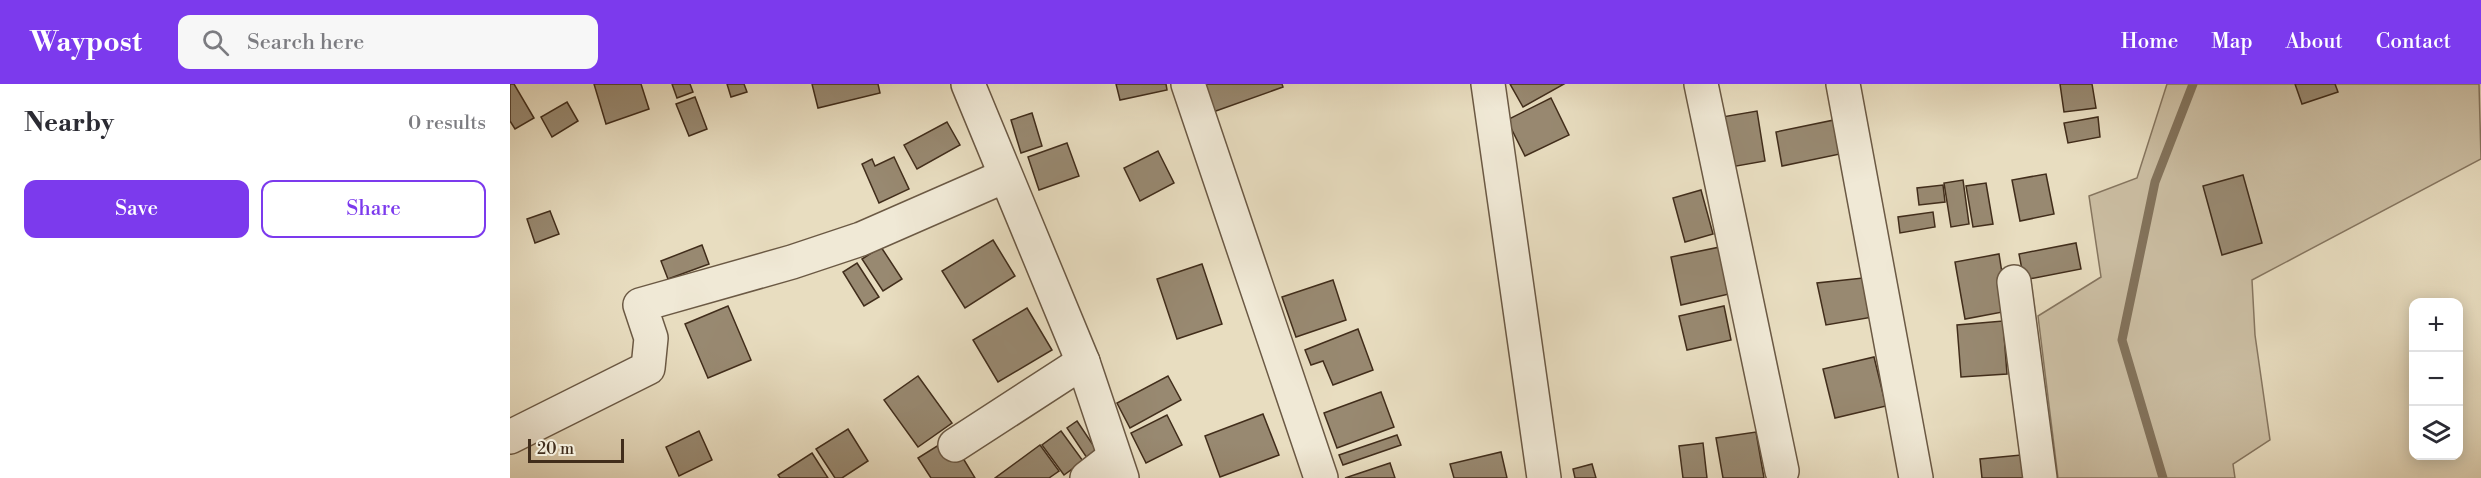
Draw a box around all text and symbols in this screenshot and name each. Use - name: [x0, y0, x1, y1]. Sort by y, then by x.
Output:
- search box: [178, 15, 598, 69]
- text: Waypost: [30, 25, 142, 60]
- icon: search: [199, 26, 232, 59]
- text: Search here: [247, 29, 364, 56]
- text: Home: [2121, 29, 2178, 55]
- text: Map: [2211, 29, 2253, 55]
- text: About: [2286, 29, 2343, 55]
- text: Contact: [2376, 29, 2451, 55]
- text: Nearby: [24, 107, 114, 139]
- text: 0 results: [408, 111, 486, 136]
- button: Save: [24, 180, 249, 238]
- button: Share: [261, 180, 486, 238]
- map controls: [2409, 298, 2463, 460]
- button: +: [2409, 298, 2463, 352]
- button: −: [2409, 352, 2463, 406]
- button: layers: [2409, 406, 2463, 460]
- scale bar: [528, 436, 624, 464]
- text: 20 m: [537, 439, 574, 459]

